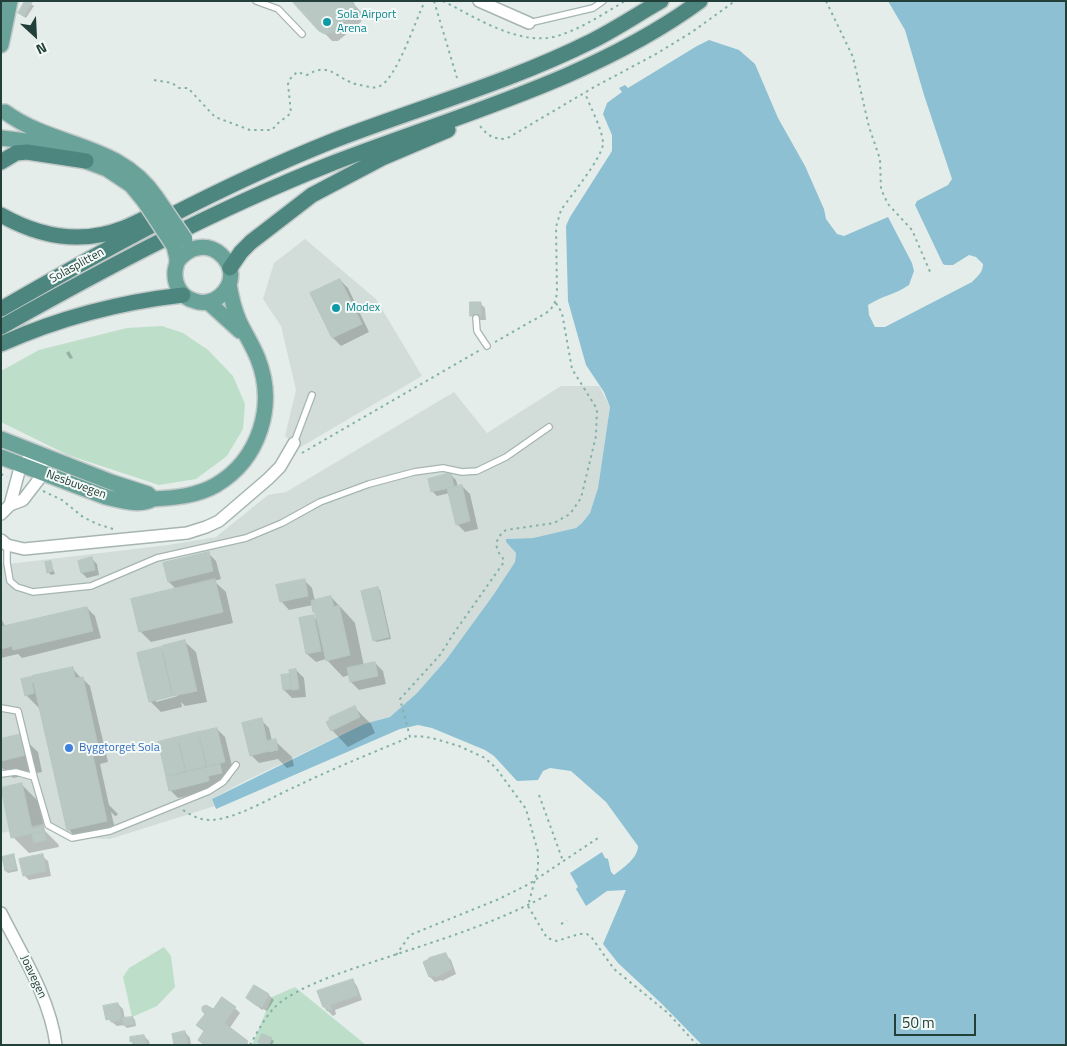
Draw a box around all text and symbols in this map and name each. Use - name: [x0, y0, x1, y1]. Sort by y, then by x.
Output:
- place label: Sola Airport Arena: [337, 8, 396, 36]
- north arrow: [10, 10, 60, 60]
- marker: Sola Airport Arena: [321, 16, 333, 28]
- text: N: [33, 37, 50, 61]
- street label: Solasplitten: [47, 245, 107, 287]
- place label: Modex: [346, 301, 380, 315]
- marker: Modex: [330, 302, 342, 314]
- street label: Nesbuvegen: [44, 467, 108, 503]
- place label: Byggtorget Sola: [79, 741, 160, 755]
- marker: Byggtorget Sola: [63, 742, 75, 754]
- street label: Joavegen: [17, 953, 49, 1001]
- scale bar: [897, 1004, 980, 1036]
- text: 50 m: [902, 1011, 935, 1034]

